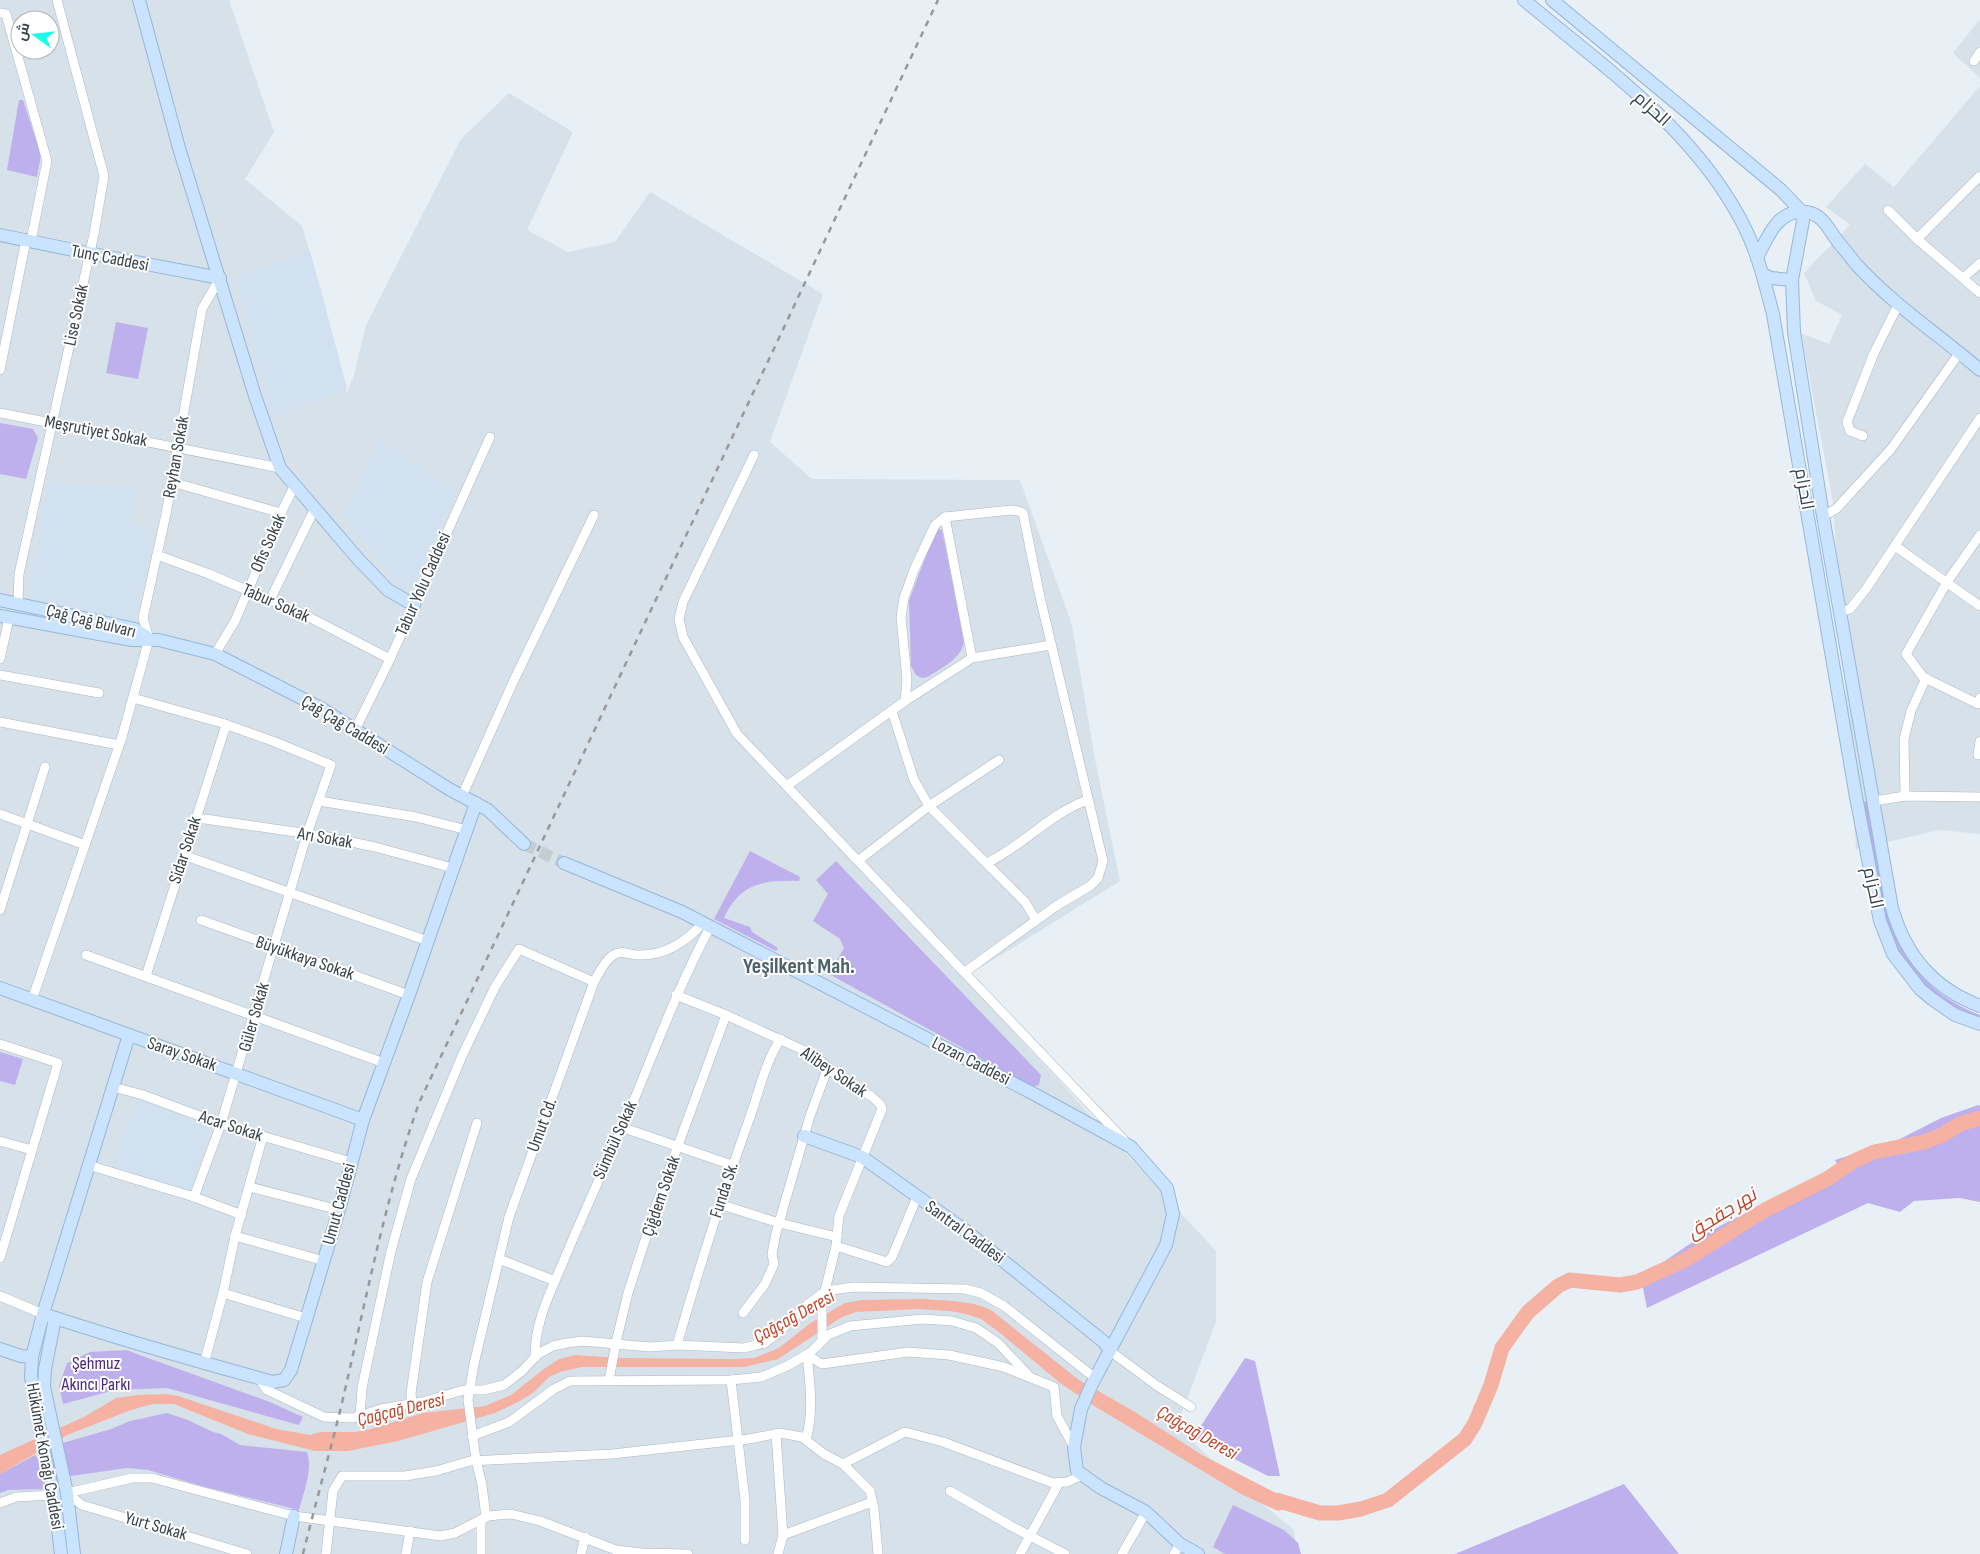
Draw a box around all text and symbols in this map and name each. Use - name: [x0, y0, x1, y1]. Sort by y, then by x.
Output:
- north arrow: [10, 10, 60, 60]
- text: ش: [12, 21, 33, 43]
- street label: الحزام: [1629, 87, 1675, 132]
- street label: Tunç Caddesi: [69, 240, 151, 276]
- street label: Lise Sokak: [59, 282, 93, 348]
- street label: Meşrutiyet Sokak: [43, 411, 149, 451]
- street label: Reyhan Sokak: [158, 414, 194, 500]
- street label: الحزام: [1789, 466, 1818, 512]
- street label: Ofis Sokak: [246, 510, 290, 576]
- street label: Tabur Yolu Caddesi: [391, 529, 455, 639]
- street label: Tabur Sokak: [239, 579, 313, 627]
- street label: Çağ Çağ Bulvarı: [44, 600, 138, 642]
- street label: Çağ Çağ Caddesi: [297, 691, 393, 759]
- street label: Sidar Sokak: [164, 814, 206, 886]
- street label: Arı Sokak: [295, 823, 354, 853]
- street label: الحزام: [1857, 865, 1888, 911]
- street label: Büyükkaya Sokak: [253, 931, 357, 985]
- district label: Yeşilkent Mah.: [743, 953, 855, 980]
- street label: Güler Sokak: [234, 980, 274, 1054]
- street label: Saray Sokak: [145, 1032, 220, 1076]
- street label: Lozan Caddesi: [928, 1032, 1014, 1090]
- street label: Alibey Sokak: [796, 1042, 871, 1102]
- street label: Umut Cd.: [523, 1095, 561, 1155]
- street label: Sümbül Sokak: [588, 1097, 642, 1183]
- street label: Acar Sokak: [196, 1106, 266, 1146]
- street label: Çiğdem Sokak: [637, 1153, 685, 1239]
- street label: Funda Sk.: [705, 1160, 743, 1220]
- street label: Umut Caddesi: [318, 1161, 360, 1247]
- water label: نهر جقجق: [1683, 1183, 1763, 1244]
- street label: Santral Caddesi: [921, 1196, 1009, 1268]
- water label: Çağçağ Deresi: [749, 1285, 839, 1349]
- park label: Şehmuz Akıncı Parkı: [61, 1353, 130, 1395]
- street label: Hükümet Konağı Caddesi: [22, 1381, 68, 1531]
- water label: Çağçağ Deresi: [355, 1388, 448, 1432]
- water label: Çağçağ Deresi: [1153, 1401, 1242, 1466]
- street label: Yurt Sokak: [122, 1507, 190, 1545]

